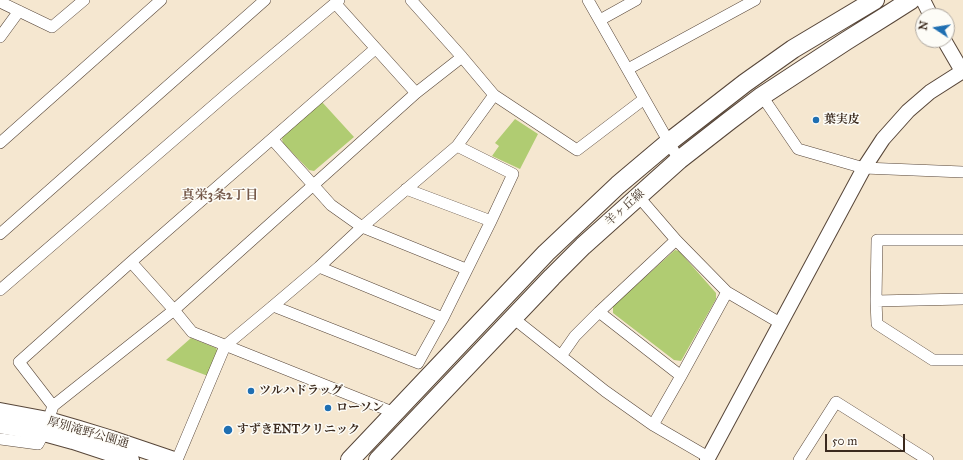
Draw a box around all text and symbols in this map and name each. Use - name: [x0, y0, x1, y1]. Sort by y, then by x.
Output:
- north arrow: [915, 8, 955, 48]
- text: N: [916, 20, 931, 32]
- place label: 葉実皮: [824, 113, 860, 127]
- marker: 葉実皮: [811, 115, 821, 125]
- street label: 羊ヶ丘線: [602, 187, 648, 229]
- district label: 真栄3条2丁目: [182, 188, 258, 204]
- place label: ツルハドラッグ: [259, 384, 343, 398]
- marker: ツルハドラッグ: [246, 386, 256, 396]
- place label: ローソン: [336, 401, 384, 415]
- marker: ローソン: [323, 403, 333, 413]
- street label: 厚別滝野公園通: [46, 415, 130, 451]
- place label: すずきENTクリニック: [237, 423, 360, 437]
- marker: すずきENTクリニック: [222, 424, 234, 436]
- scale bar: [827, 426, 907, 452]
- text: 50 m: [832, 434, 857, 448]

